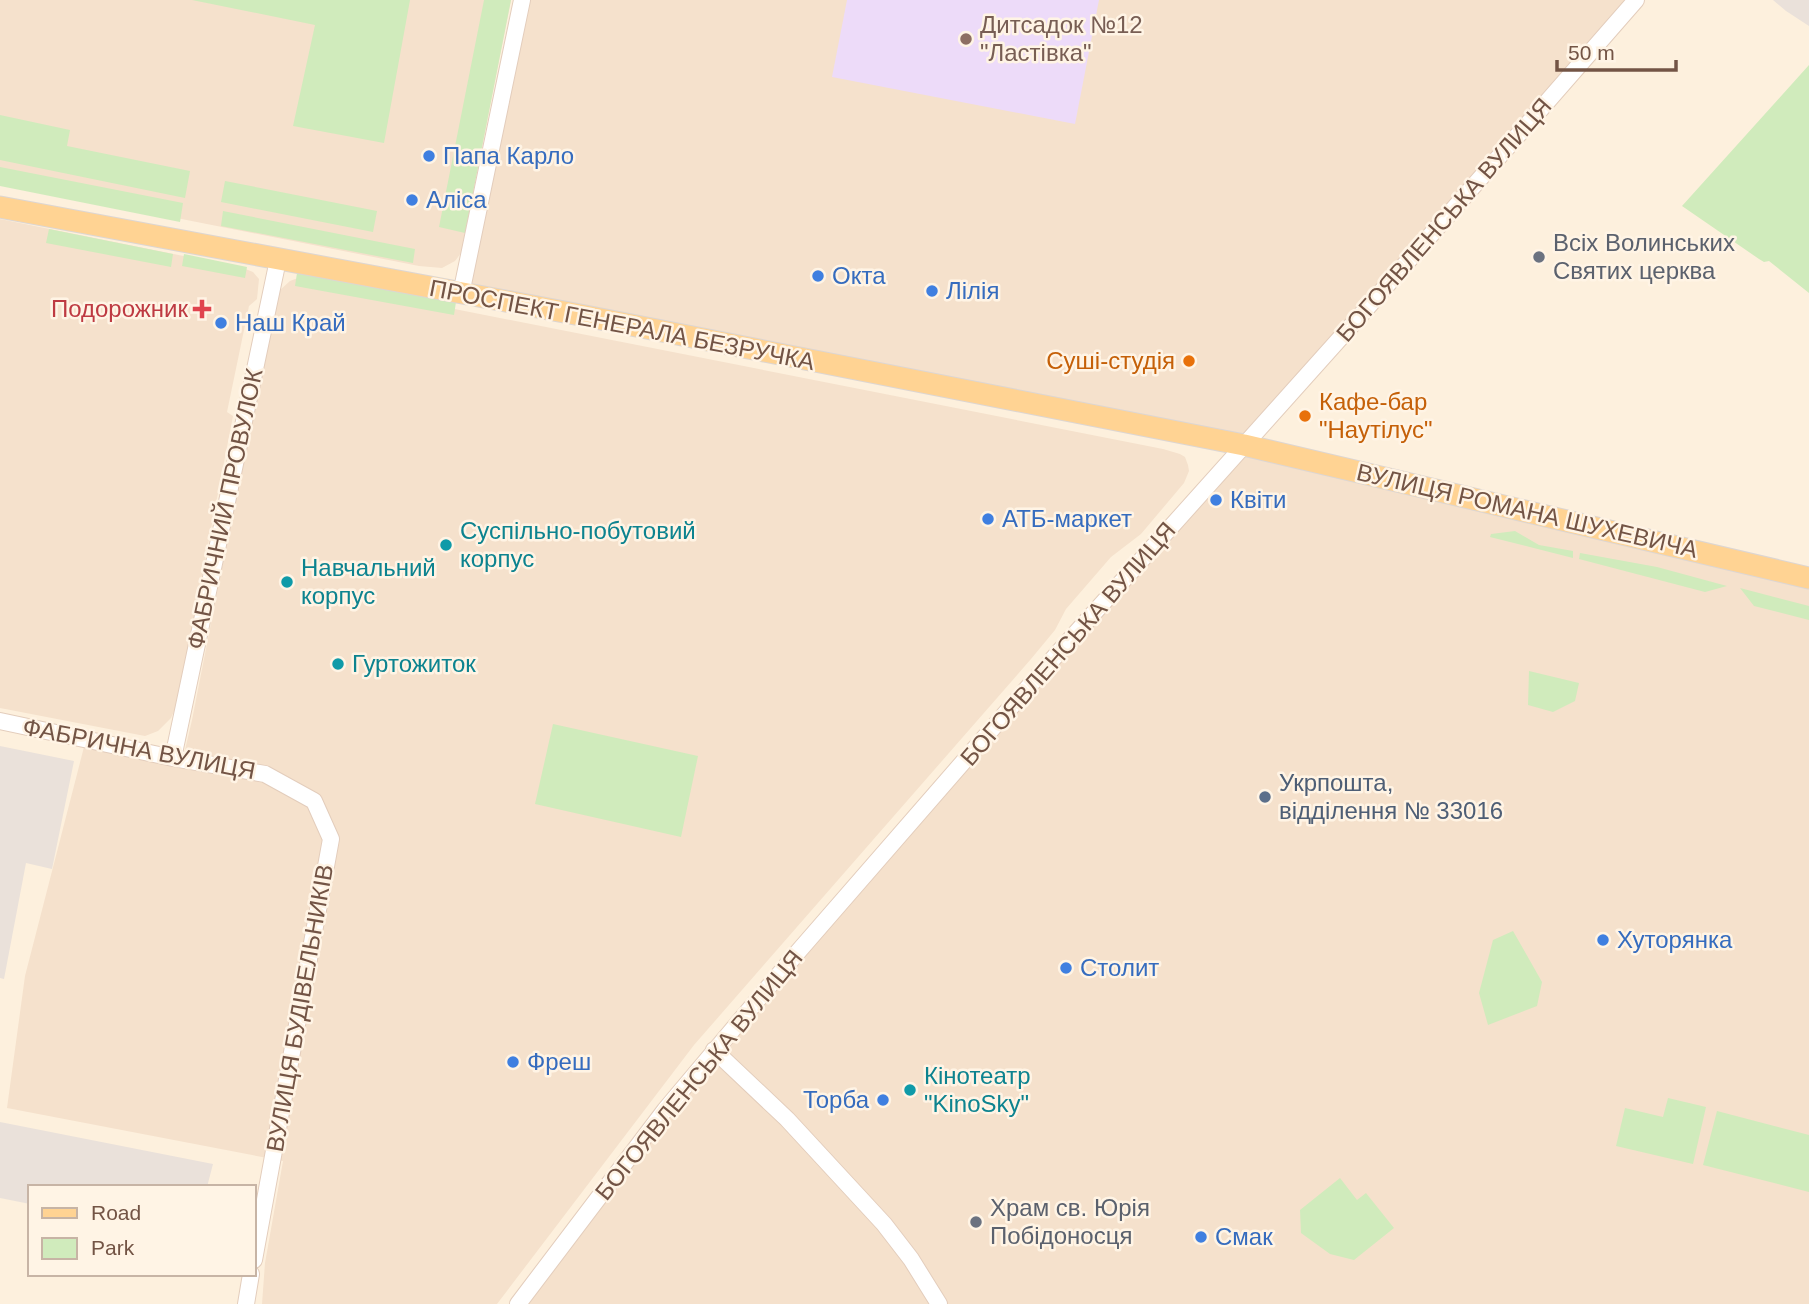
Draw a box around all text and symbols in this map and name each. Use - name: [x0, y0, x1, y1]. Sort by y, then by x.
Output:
- place label: Дитсадок №12 "Ластівка": [980, 11, 1143, 66]
- scale bar: [1557, 28, 1676, 72]
- marker: Дитсадок №12 "Ластівка": [958, 31, 974, 47]
- text: 50 m: [1568, 41, 1615, 64]
- street label: БОГОЯВЛЕНСЬКА ВУЛИЦЯ: [1331, 92, 1557, 347]
- place label: Папа Карло: [443, 142, 574, 169]
- marker: Папа Карло: [421, 148, 437, 164]
- place label: Аліса: [426, 186, 487, 213]
- marker: Аліса: [404, 192, 420, 208]
- place label: Всіх Волинських Святих церква: [1553, 229, 1735, 284]
- marker: Всіх Волинських Святих церква: [1531, 249, 1547, 265]
- place label: Окта: [832, 262, 886, 289]
- marker: Окта: [810, 268, 826, 284]
- street label: ПРОСПЕКТ ГЕНЕРАЛА БЕЗРУЧКА: [427, 274, 817, 375]
- place label: Лілія: [946, 277, 999, 304]
- marker: Лілія: [924, 283, 940, 299]
- place label: Подорожник: [51, 295, 189, 322]
- marker: Подорожник: [194, 301, 210, 317]
- place label: Наш Край: [235, 309, 346, 336]
- marker: Наш Край: [213, 315, 229, 331]
- place label: Суші-студія: [1046, 347, 1175, 374]
- marker: Суші-студія: [1181, 353, 1197, 369]
- street label: ФАБРИЧНИЙ ПРОВУЛОК: [182, 366, 268, 652]
- place label: Кафе-бар "Наутілус": [1319, 388, 1433, 443]
- marker: Кафе-бар "Наутілус": [1297, 408, 1313, 424]
- street label: ВУЛИЦЯ РОМАНА ШУХЕВИЧА: [1354, 458, 1700, 563]
- place label: Квіти: [1230, 486, 1286, 513]
- marker: Квіти: [1208, 492, 1224, 508]
- place label: АТБ-маркет: [1002, 505, 1132, 532]
- marker: АТБ-маркет: [980, 511, 996, 527]
- street label: БОГОЯВЛЕНСЬКА ВУЛИЦЯ: [955, 516, 1181, 771]
- place label: Суспільно-побутовий корпус: [460, 517, 696, 572]
- marker: Суспільно-побутовий корпус: [438, 537, 454, 553]
- place label: Навчальний корпус: [301, 554, 436, 609]
- marker: Навчальний корпус: [279, 574, 295, 590]
- place label: Гуртожиток: [352, 650, 476, 677]
- marker: Гуртожиток: [330, 656, 346, 672]
- street label: ФАБРИЧНА ВУЛИЦЯ: [20, 713, 258, 784]
- place label: Укрпошта, відділення № 33016: [1279, 769, 1503, 824]
- marker: Укрпошта, відділення № 33016: [1257, 789, 1273, 805]
- street label: ВУЛИЦЯ БУДІВЕЛЬНИКІВ: [261, 862, 338, 1154]
- place label: Хуторянка: [1617, 926, 1733, 953]
- marker: Хуторянка: [1595, 932, 1611, 948]
- street label: БОГОЯВЛЕНСЬКА ВУЛИЦЯ: [589, 944, 808, 1205]
- place label: Столит: [1080, 954, 1159, 981]
- marker: Столит: [1058, 960, 1074, 976]
- place label: Фреш: [527, 1048, 591, 1075]
- marker: Фреш: [505, 1054, 521, 1070]
- place label: Кінотеатр "KinoSky": [924, 1062, 1031, 1117]
- marker: Кінотеатр "KinoSky": [902, 1082, 918, 1098]
- place label: Торба: [803, 1086, 870, 1113]
- marker: Торба: [875, 1092, 891, 1108]
- legend: [28, 1185, 256, 1276]
- place label: Храм св. Юрія Побідоносця: [990, 1194, 1150, 1249]
- text: Road: [91, 1201, 141, 1224]
- marker: Храм св. Юрія Побідоносця: [968, 1214, 984, 1230]
- place label: Смак: [1215, 1223, 1273, 1250]
- marker: Смак: [1193, 1229, 1209, 1245]
- text: Park: [91, 1236, 135, 1259]

